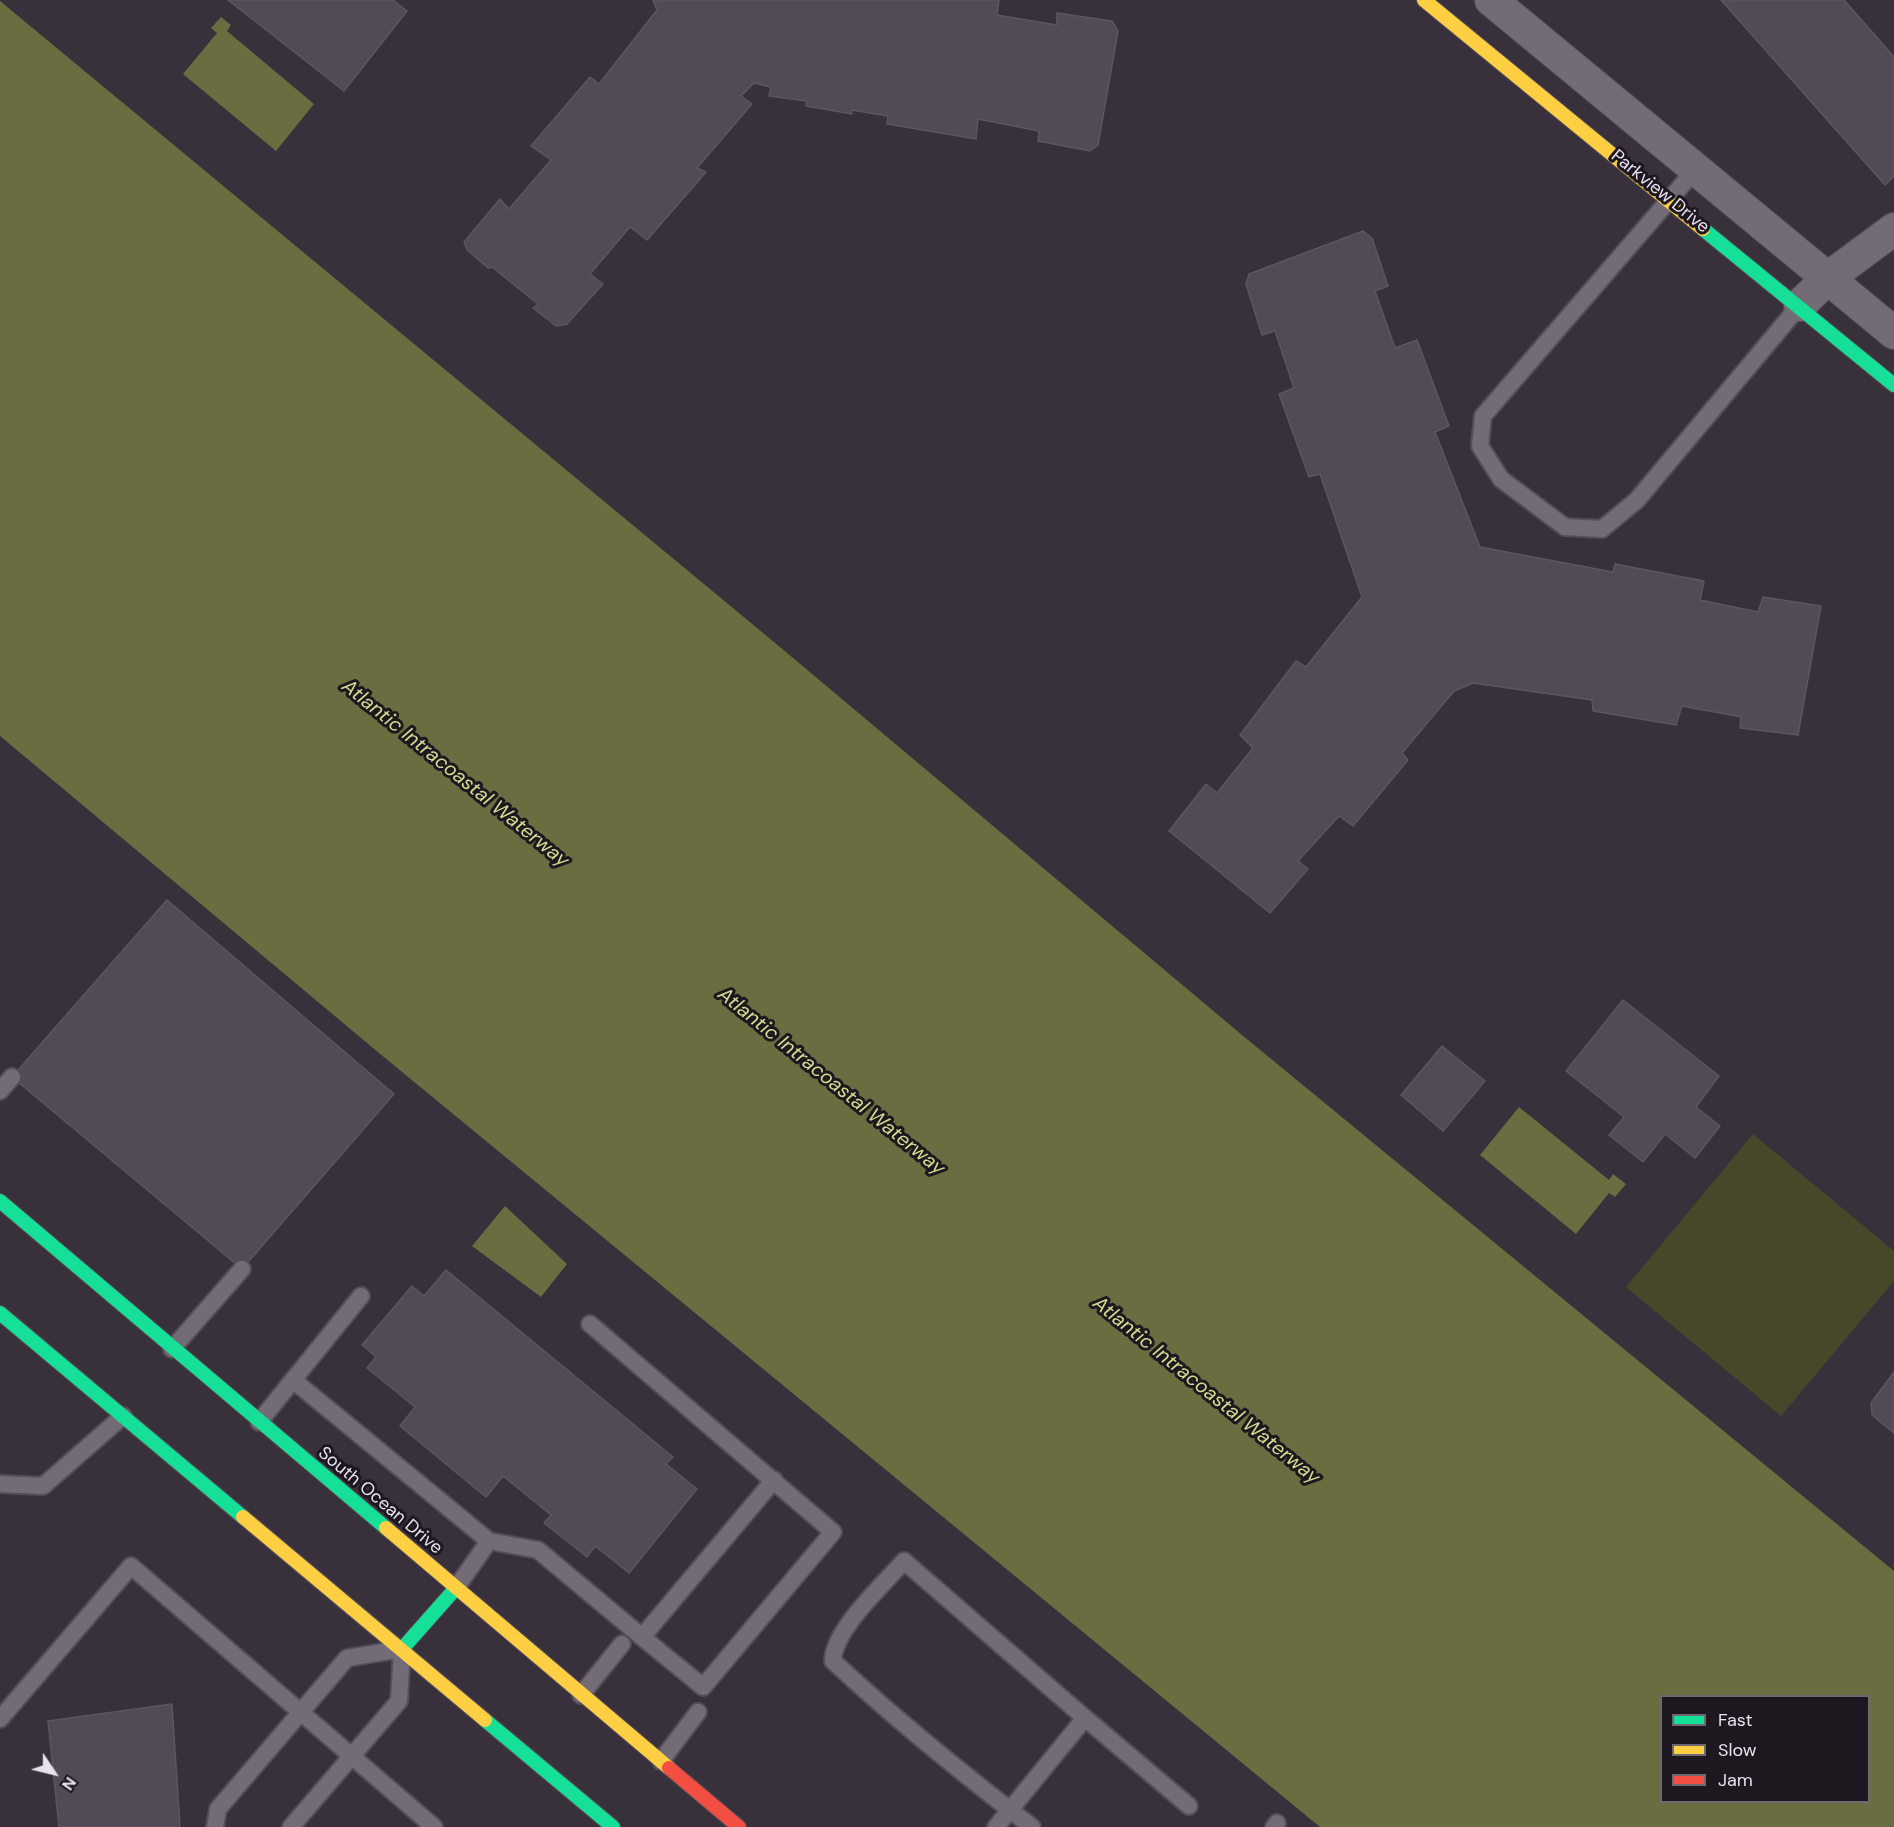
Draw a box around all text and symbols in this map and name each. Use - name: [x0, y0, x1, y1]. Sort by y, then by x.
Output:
- street label: Parkview Drive: [1606, 146, 1714, 238]
- water label: Atlantic Intracoastal Waterway: [337, 675, 573, 873]
- water label: Atlantic Intracoastal Waterway: [713, 983, 949, 1181]
- water label: Atlantic Intracoastal Waterway: [1088, 1292, 1324, 1490]
- street label: South Ocean Drive: [313, 1443, 447, 1559]
- legend: [1660, 1695, 1870, 1803]
- text: Fast: [1718, 1708, 1753, 1732]
- text: Slow: [1718, 1738, 1757, 1762]
- north arrow: [24, 1743, 84, 1803]
- text: Jam: [1718, 1768, 1753, 1792]
- text: N: [57, 1773, 81, 1794]

